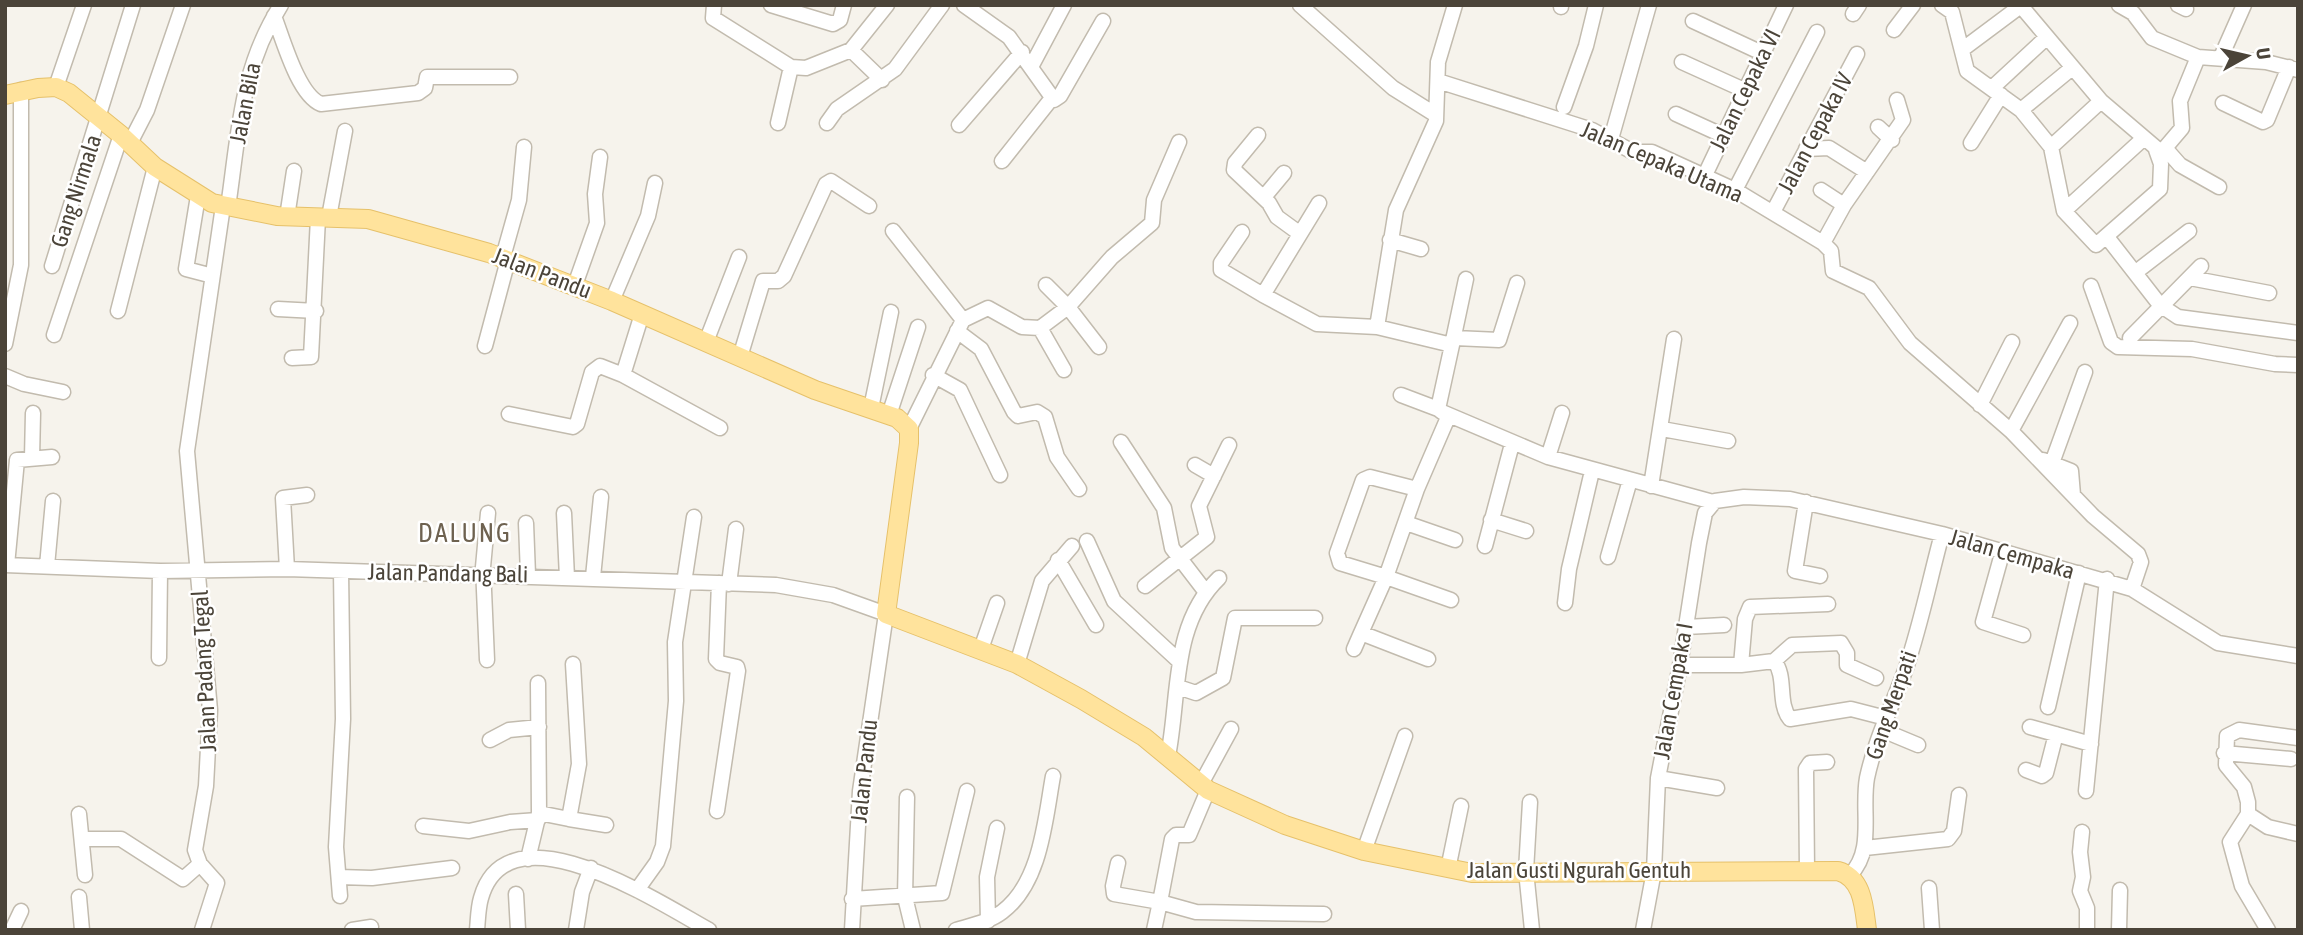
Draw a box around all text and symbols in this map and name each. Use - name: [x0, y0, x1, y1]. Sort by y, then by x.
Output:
- north arrow: [2212, 21, 2282, 91]
- street label: Jalan Cepaka VI: [1704, 25, 1786, 155]
- text: U: [2252, 47, 2276, 61]
- street label: Jalan Bila: [224, 60, 266, 146]
- street label: Jalan Cepaka IV: [1772, 68, 1858, 198]
- street label: Jalan Cepaka Utama: [1577, 116, 1747, 208]
- street label: Gang Nirmala: [46, 131, 106, 251]
- street label: Jalan Pandu: [489, 242, 595, 304]
- district label: DALUNG: [418, 518, 512, 548]
- street label: Jalan Cempaka: [1946, 524, 2078, 584]
- street label: Jalan Pandang Bali: [367, 559, 529, 587]
- street label: Jalan Padang Tegal: [187, 590, 221, 752]
- street label: Jalan Cempaka I: [1648, 621, 1698, 761]
- street label: Gang Merpati: [1860, 647, 1922, 763]
- street label: Jalan Pandu: [846, 718, 882, 824]
- street label: Jalan Gusti Ngurah Gentuh: [1467, 857, 1691, 883]

